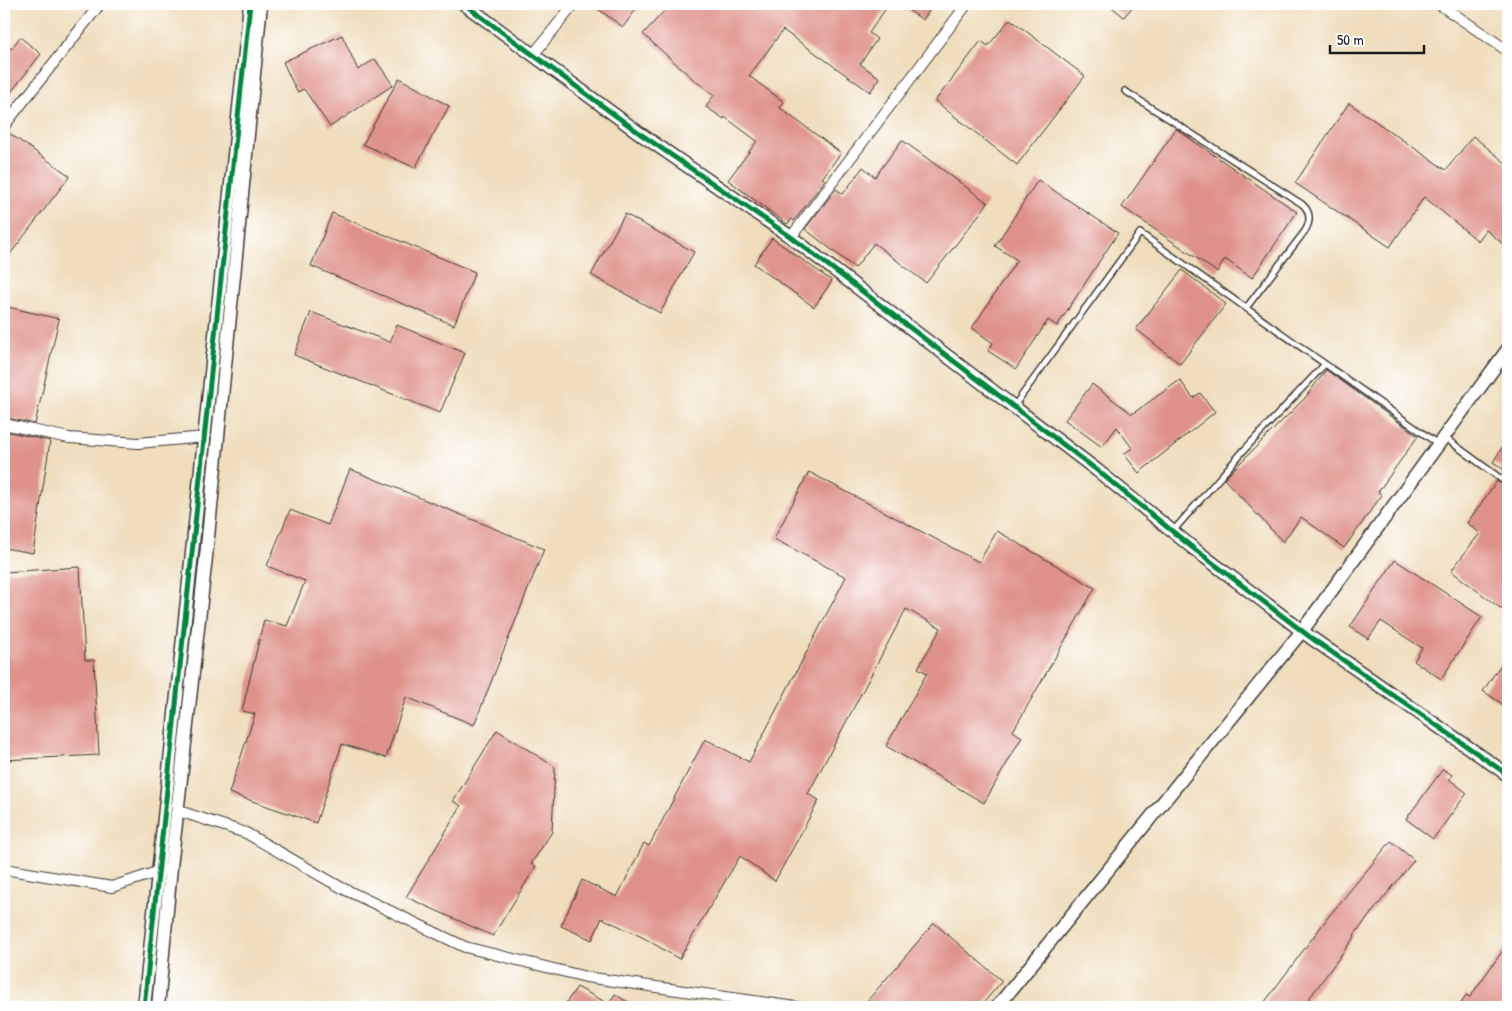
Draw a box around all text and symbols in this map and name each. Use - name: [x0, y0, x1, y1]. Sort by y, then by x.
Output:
- scale bar: [1330, 22, 1423, 54]
- text: 50 m: [1337, 29, 1364, 50]

